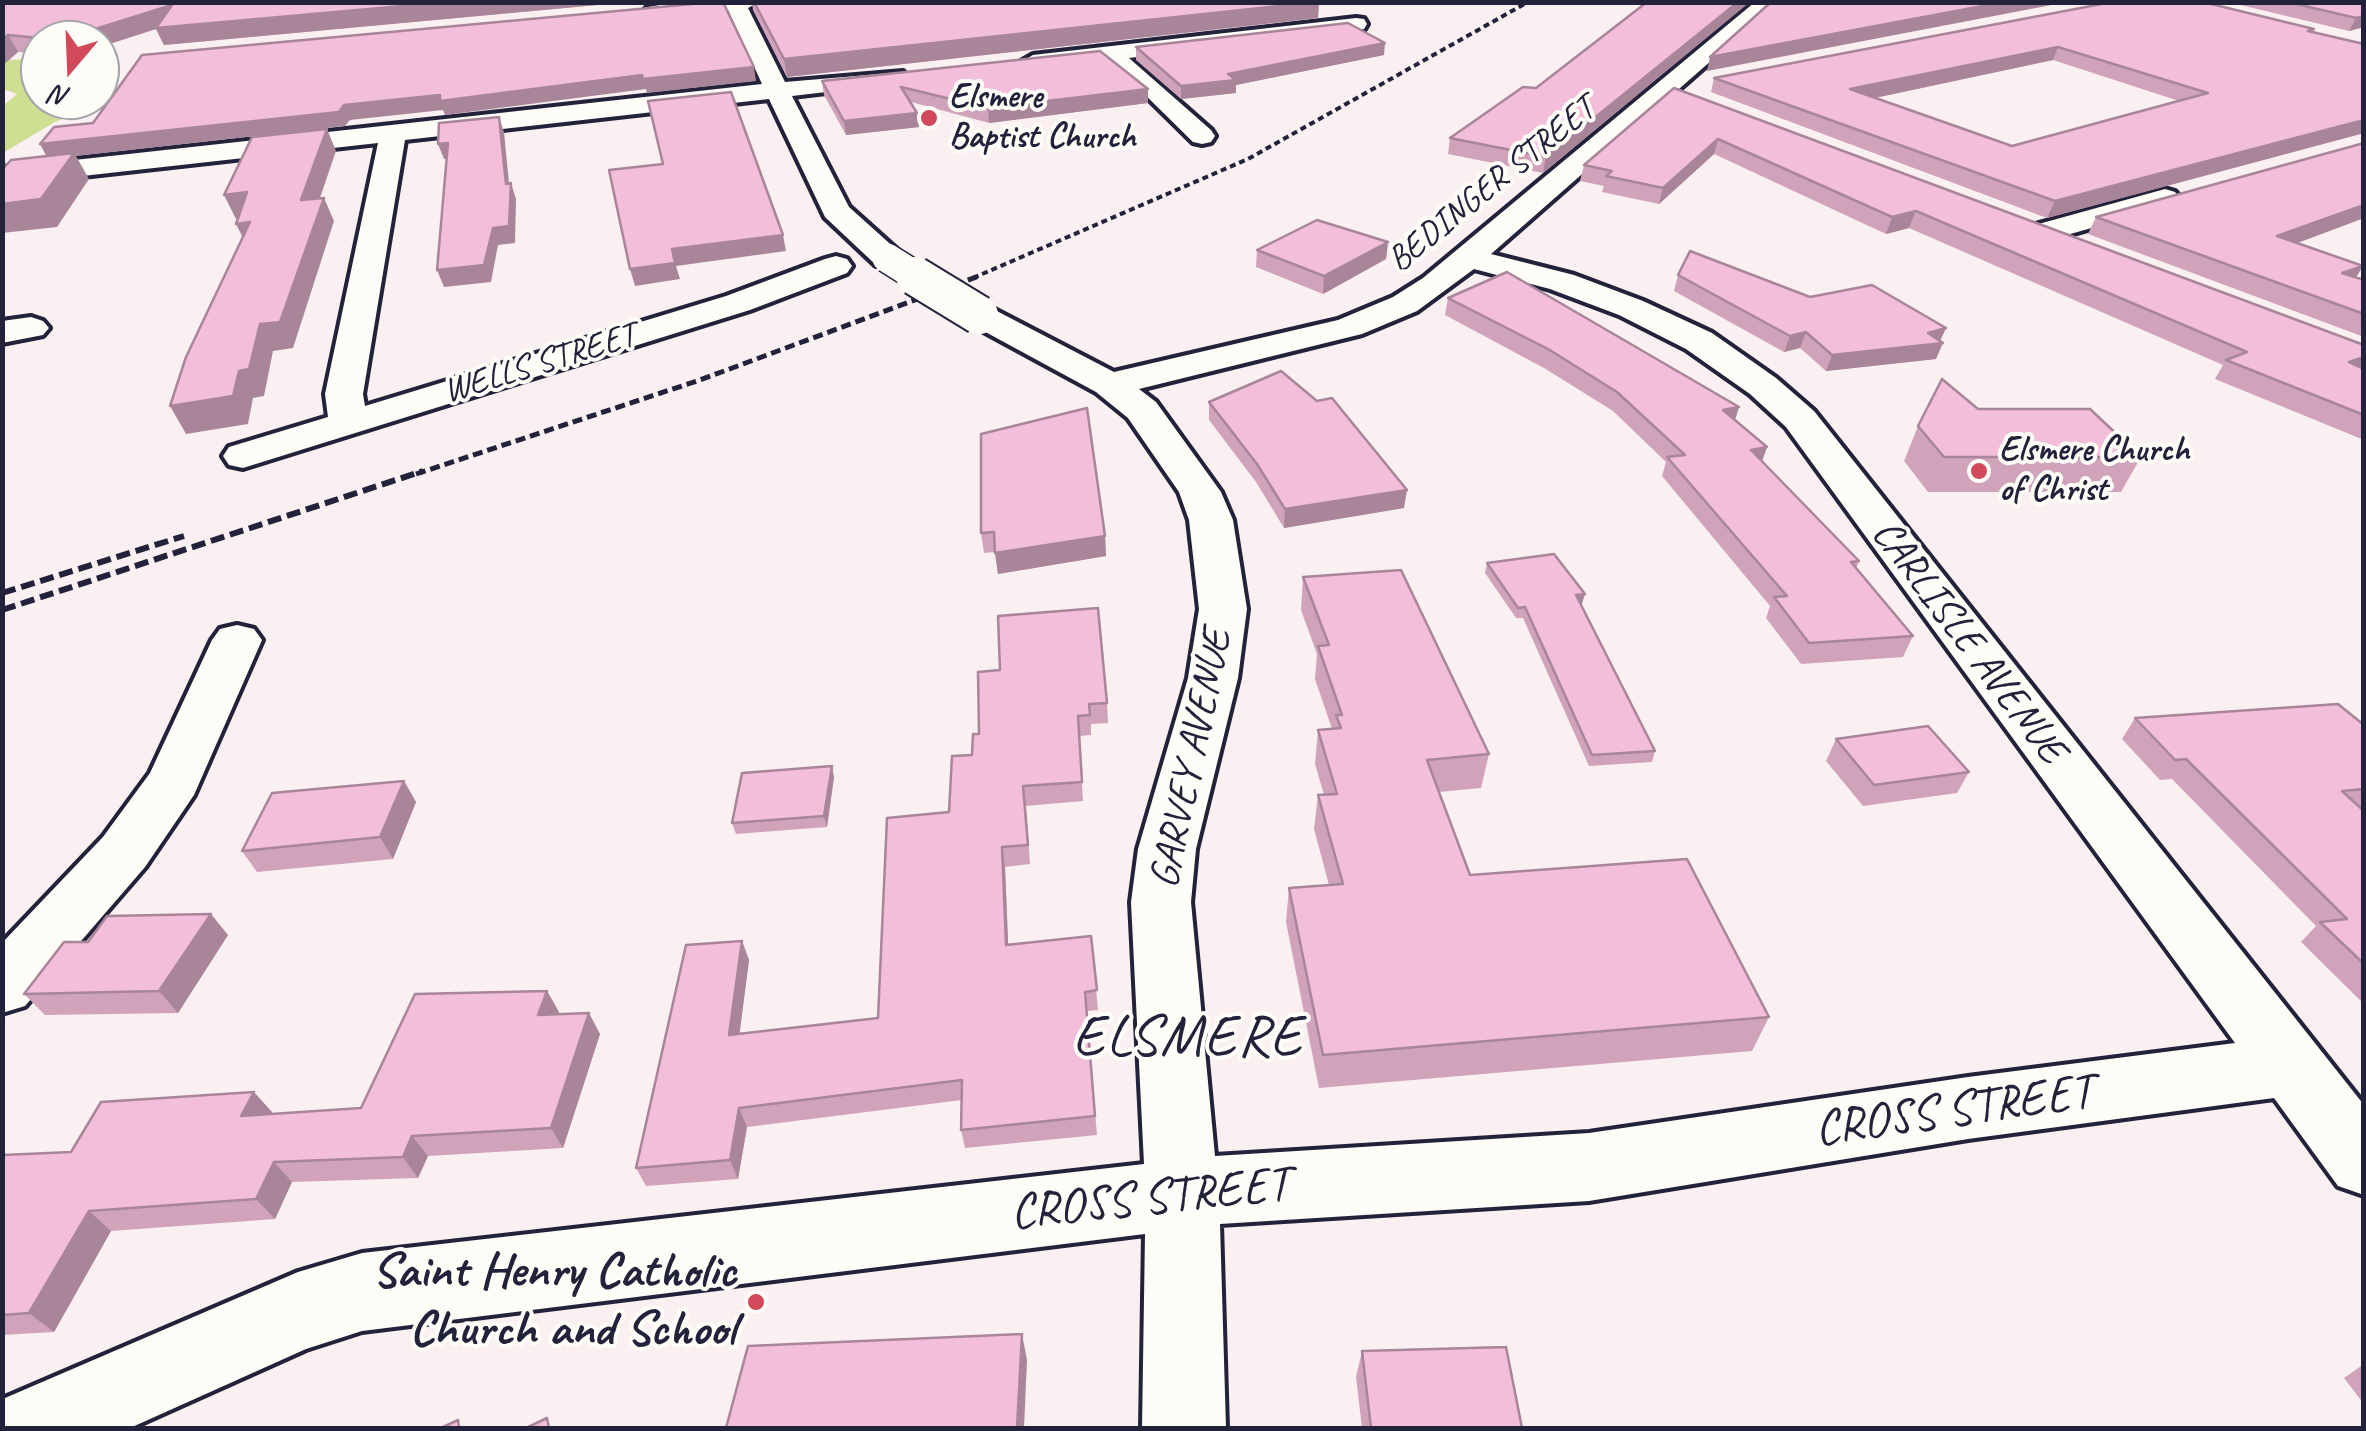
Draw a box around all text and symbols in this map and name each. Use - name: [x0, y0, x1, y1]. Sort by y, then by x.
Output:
- north arrow: [20, 20, 120, 120]
- place label: Elsmere Baptist Church: [949, 77, 1136, 159]
- text: N: [47, 78, 75, 116]
- street label: BEDINGER STREET: [1380, 88, 1604, 282]
- marker: Elsmere Baptist Church: [918, 107, 940, 129]
- street label: WELLS STREET: [439, 315, 641, 413]
- place label: Elsmere Church of Christ: [1999, 430, 2189, 512]
- marker: Elsmere Church of Christ: [1968, 460, 1990, 482]
- street label: CARLISLE AVENUE: [1860, 510, 2076, 774]
- street label: GARVEY AVENUE: [1140, 625, 1244, 893]
- district label: ELSMERE: [1072, 1004, 1304, 1074]
- street label: CROSS STREET: [1811, 1063, 2097, 1161]
- street label: CROSS STREET: [1007, 1156, 1293, 1244]
- place label: Saint Henry Catholic Church and School: [372, 1243, 736, 1360]
- marker: Saint Henry Catholic Church and School: [745, 1291, 767, 1313]

